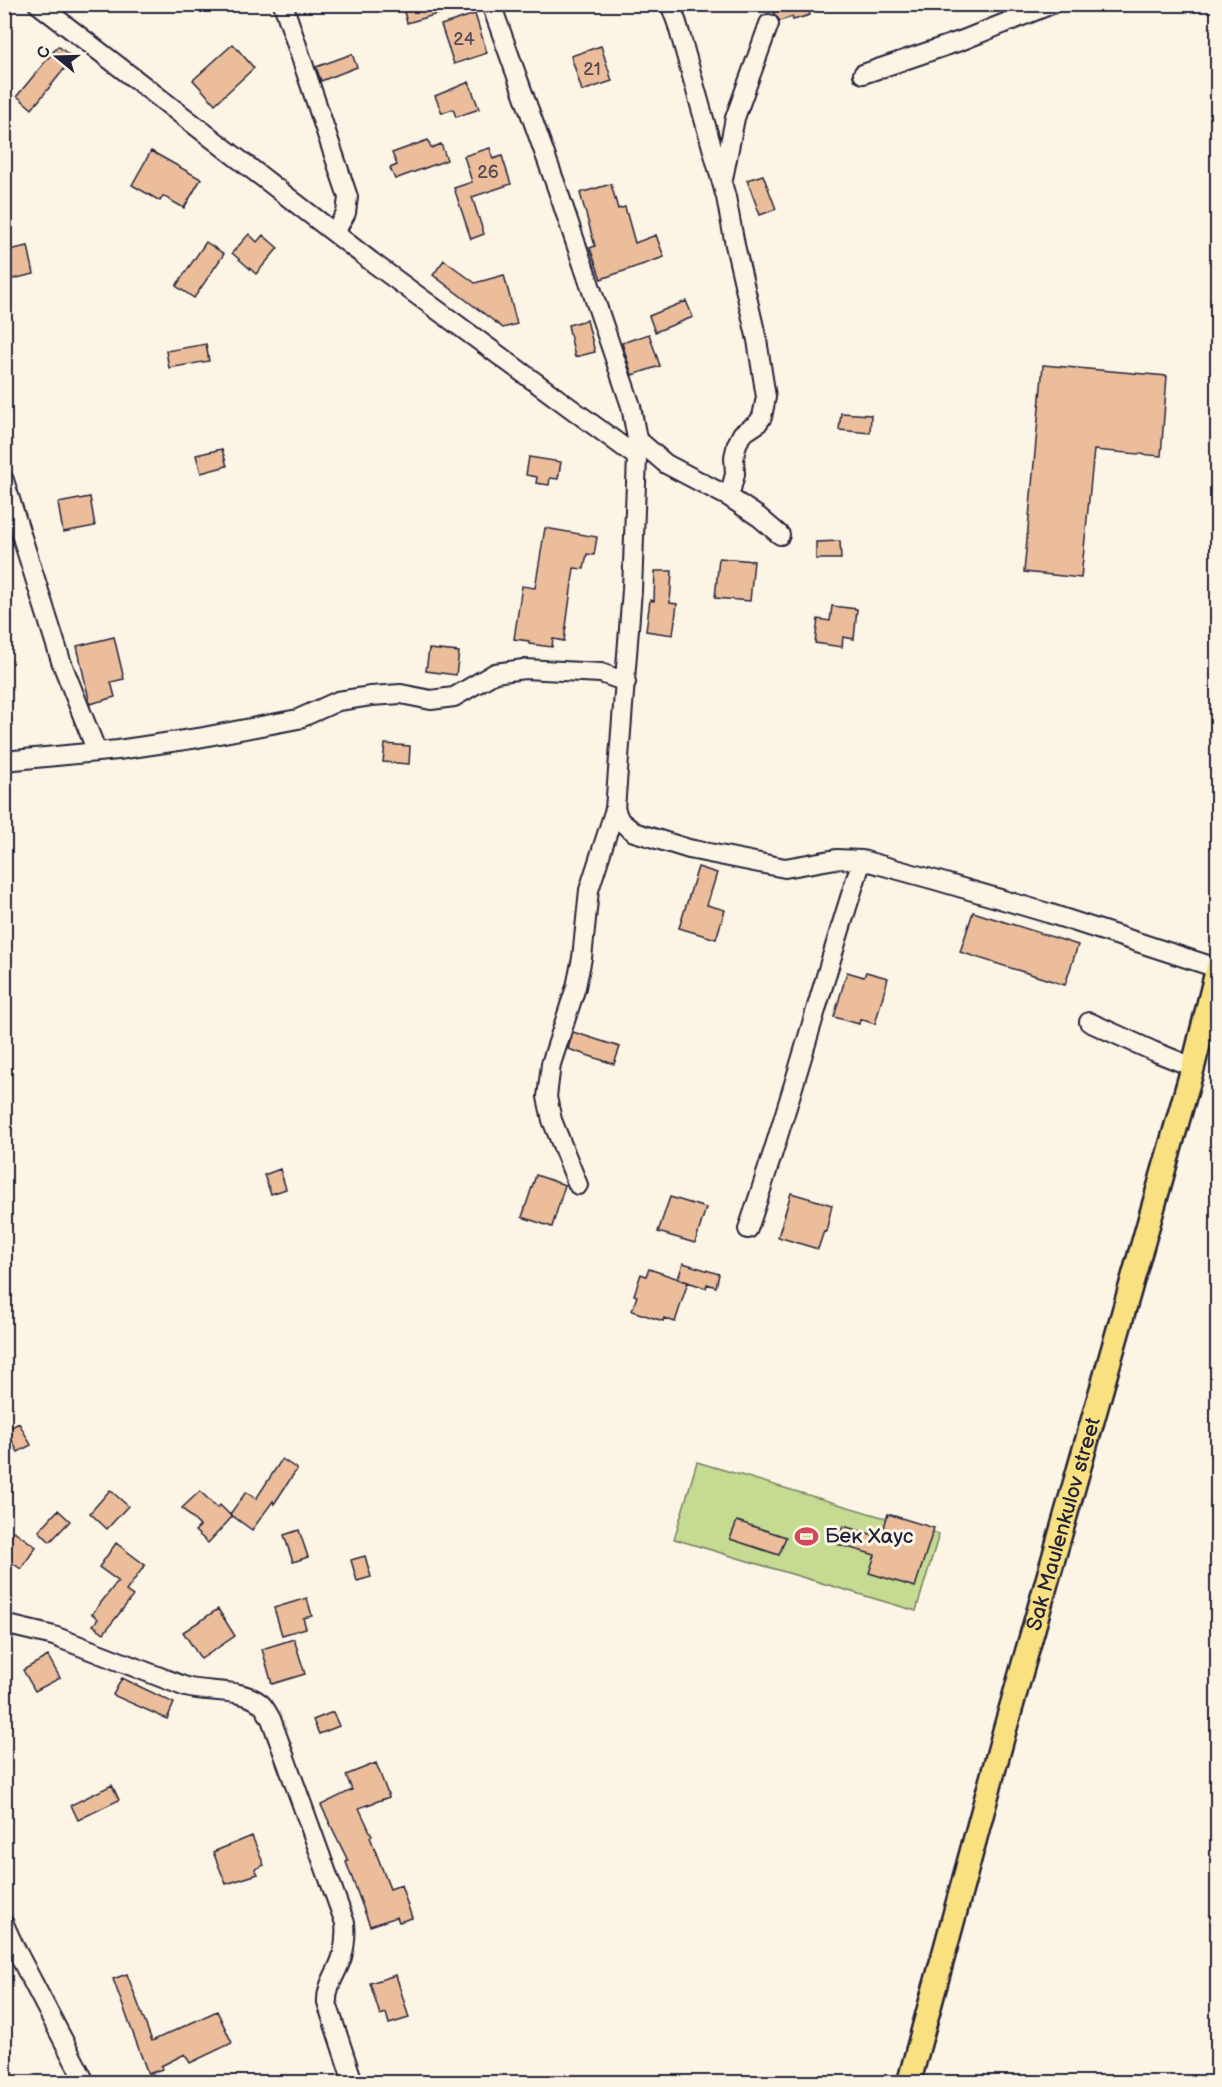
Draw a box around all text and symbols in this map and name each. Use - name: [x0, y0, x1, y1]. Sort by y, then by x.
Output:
- north arrow: [27, 27, 87, 87]
- house number: 24: [453, 29, 475, 50]
- text: С: [33, 44, 55, 61]
- house number: 21: [583, 59, 601, 80]
- house number: 26: [477, 162, 499, 183]
- street label: Sak Maulenkulov street: [1022, 1414, 1106, 1634]
- sports icon: Бек Хаус: [794, 1523, 820, 1549]
- place label: Бек Хаус: [825, 1524, 913, 1549]

